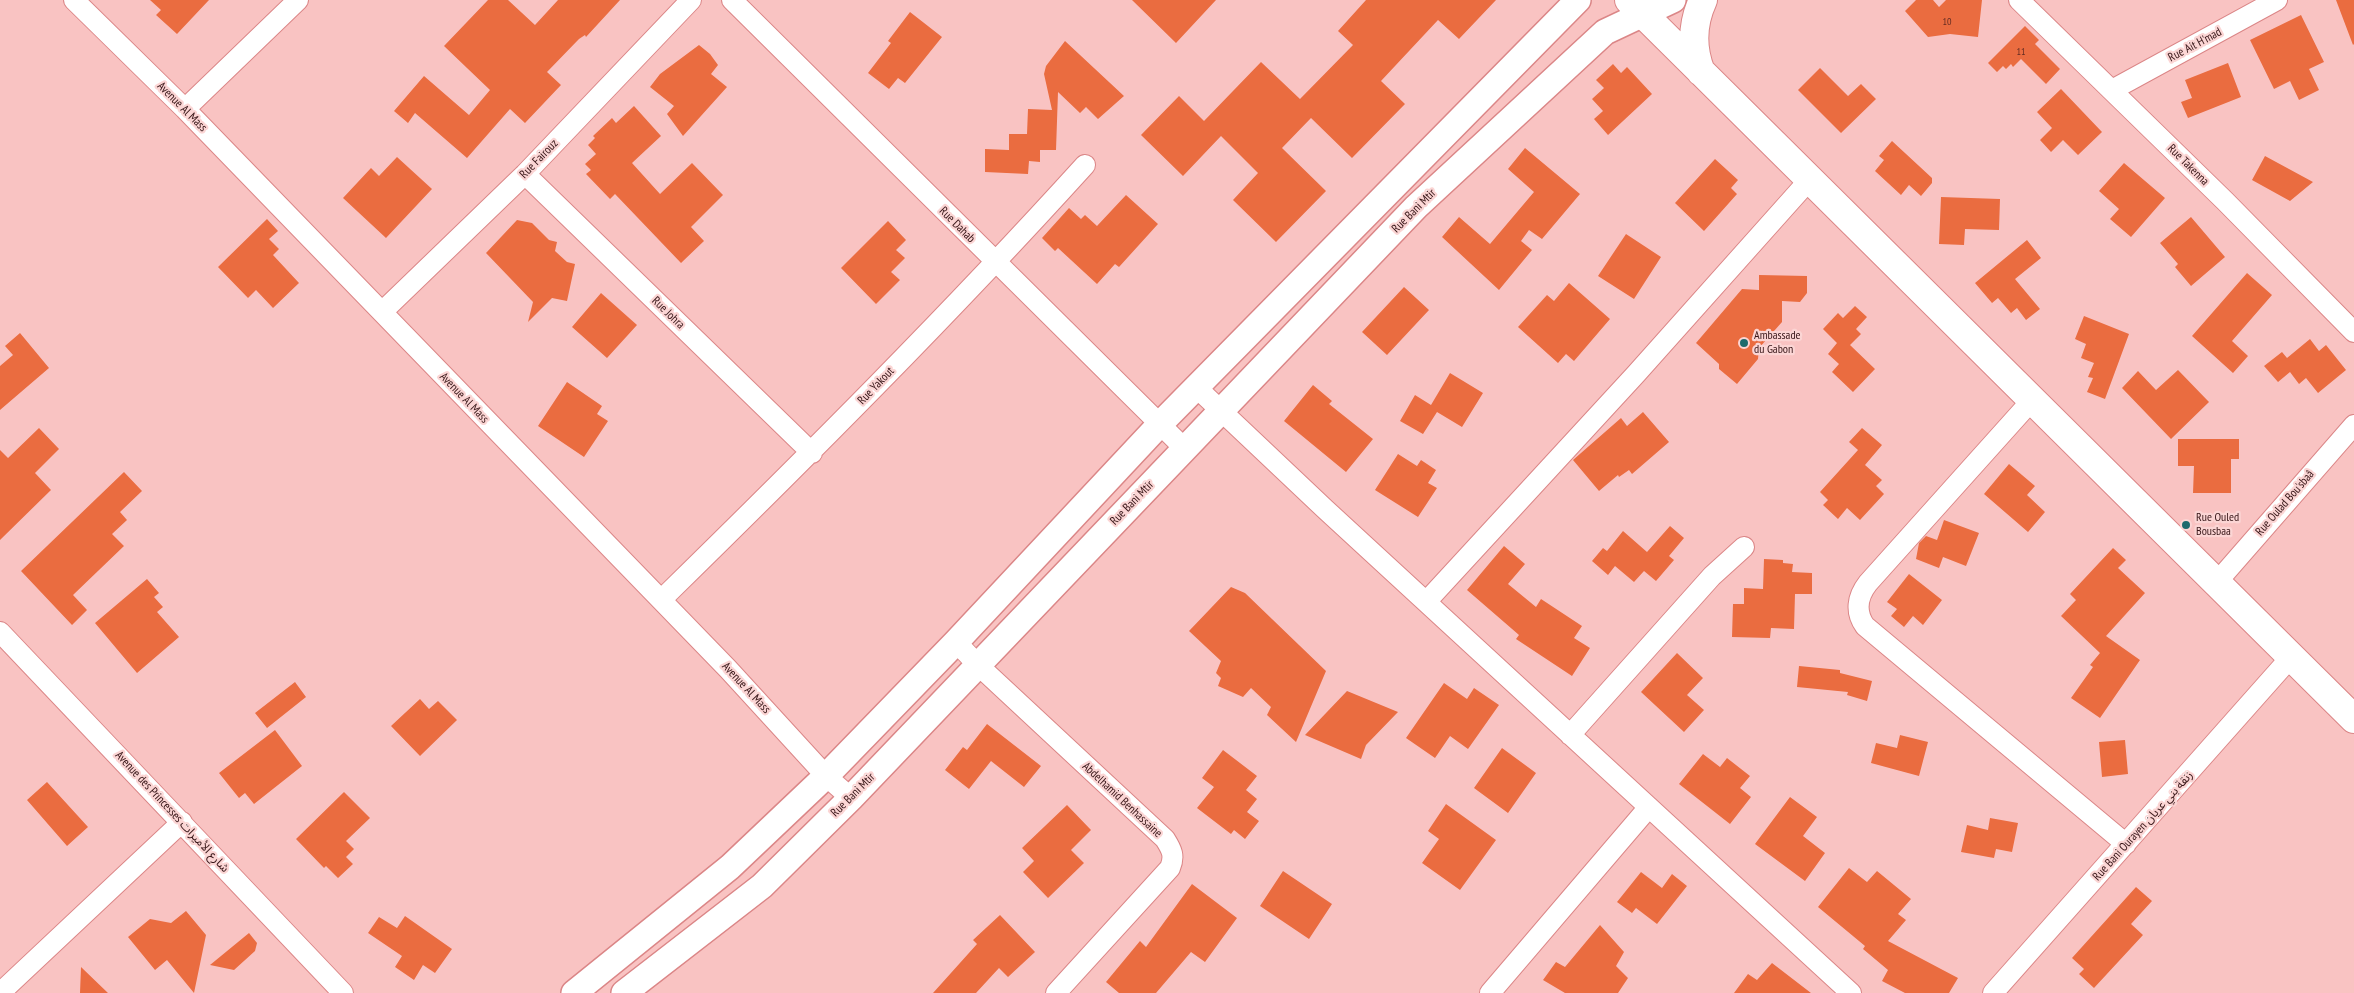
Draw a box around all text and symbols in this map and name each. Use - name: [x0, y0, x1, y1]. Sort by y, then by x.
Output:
- house number: 10: [1943, 16, 1951, 28]
- street label: Rue Ait H'mad: [2166, 25, 2224, 65]
- house number: 11: [2017, 46, 2025, 58]
- street label: Avenue Al Mass: [154, 79, 210, 135]
- street label: Rue Fairouz: [517, 136, 561, 182]
- street label: Rue Takenna: [2164, 141, 2212, 189]
- street label: Rue Bani Mtir: [1389, 186, 1439, 236]
- street label: Rue Dahab: [936, 204, 978, 246]
- street label: Rue Johra: [649, 294, 687, 332]
- place label: Ambassade du Gabon: [1754, 329, 1801, 357]
- marker: Ambassade du Gabon: [1738, 337, 1750, 349]
- street label: Rue Yakout: [855, 364, 897, 408]
- street label: Avenue Al Mass: [436, 370, 492, 426]
- street label: Rue Oulad Bou'sbaâ: [2253, 467, 2317, 539]
- street label: Rue Bani Mtir: [1107, 478, 1157, 528]
- place label: Rue Ouled Bousbaa: [2196, 511, 2239, 539]
- marker: Rue Ouled Bousbaa: [2180, 519, 2192, 531]
- street label: Avenue Al Mass: [719, 660, 773, 716]
- street label: Avenue des Princesses شارع الأميرات: [112, 748, 232, 876]
- street label: Abdelhamid Benhassaine: [1079, 759, 1165, 841]
- street label: Rue Bani Ourayen زنقة بني عريان: [2090, 768, 2196, 884]
- street label: Rue Bani Mtir: [828, 770, 878, 820]

